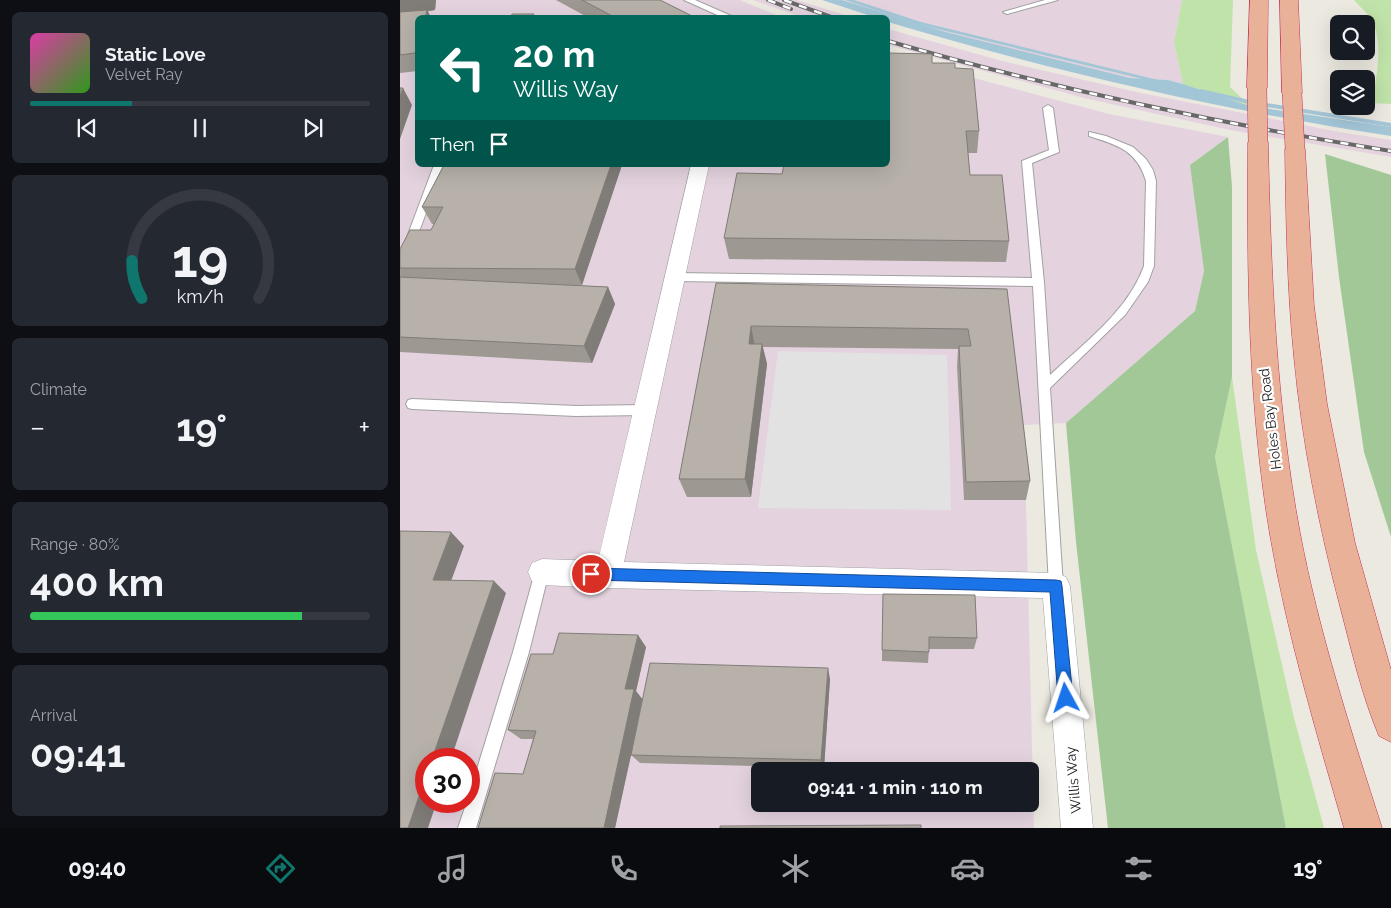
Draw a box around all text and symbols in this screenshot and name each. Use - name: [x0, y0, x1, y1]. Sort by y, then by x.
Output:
- map controls: [1330, 15, 1375, 115]
- button: search: [1330, 15, 1375, 60]
- text: 20 m: [513, 34, 595, 75]
- icon: left: [430, 35, 495, 100]
- text: Static Love: [105, 43, 206, 65]
- text: Velvet Ray: [105, 65, 183, 84]
- button: layers: [1330, 70, 1375, 115]
- text: Willis Way: [513, 76, 618, 102]
- icon: previous: [73, 114, 101, 142]
- icon: pause: [186, 114, 214, 142]
- icon: next: [299, 114, 327, 142]
- icon: arrive: [485, 130, 513, 158]
- text: Then: [430, 133, 475, 155]
- text: 19: [172, 228, 228, 289]
- text: km/h: [176, 286, 224, 307]
- street label: Holes Bay Road: [1256, 367, 1284, 471]
- text: Climate: [30, 380, 87, 399]
- text: 19°: [176, 405, 227, 450]
- text: −: [30, 411, 45, 444]
- text: +: [358, 411, 370, 444]
- text: Range · 80%: [30, 535, 120, 554]
- pin: [570, 553, 612, 595]
- text: 400 km: [30, 560, 164, 605]
- icon: arrive: [577, 560, 605, 588]
- position arrow: [1039, 671, 1091, 723]
- text: Arrival: [30, 706, 77, 725]
- text: 09:41: [30, 731, 126, 776]
- street label: Willis Way: [1062, 745, 1084, 814]
- speed limit sign: 30: [415, 748, 480, 813]
- text: 09:41 · 1 min · 110 m: [807, 776, 983, 798]
- icon: directions: [263, 851, 298, 886]
- icon: music: [435, 851, 470, 886]
- icon: phone: [606, 851, 641, 886]
- icon: climate: [778, 851, 813, 886]
- icon: car: [950, 851, 985, 886]
- icon: filters: [1121, 851, 1156, 886]
- text: 09:40: [68, 855, 126, 881]
- text: 19°: [1293, 855, 1323, 881]

